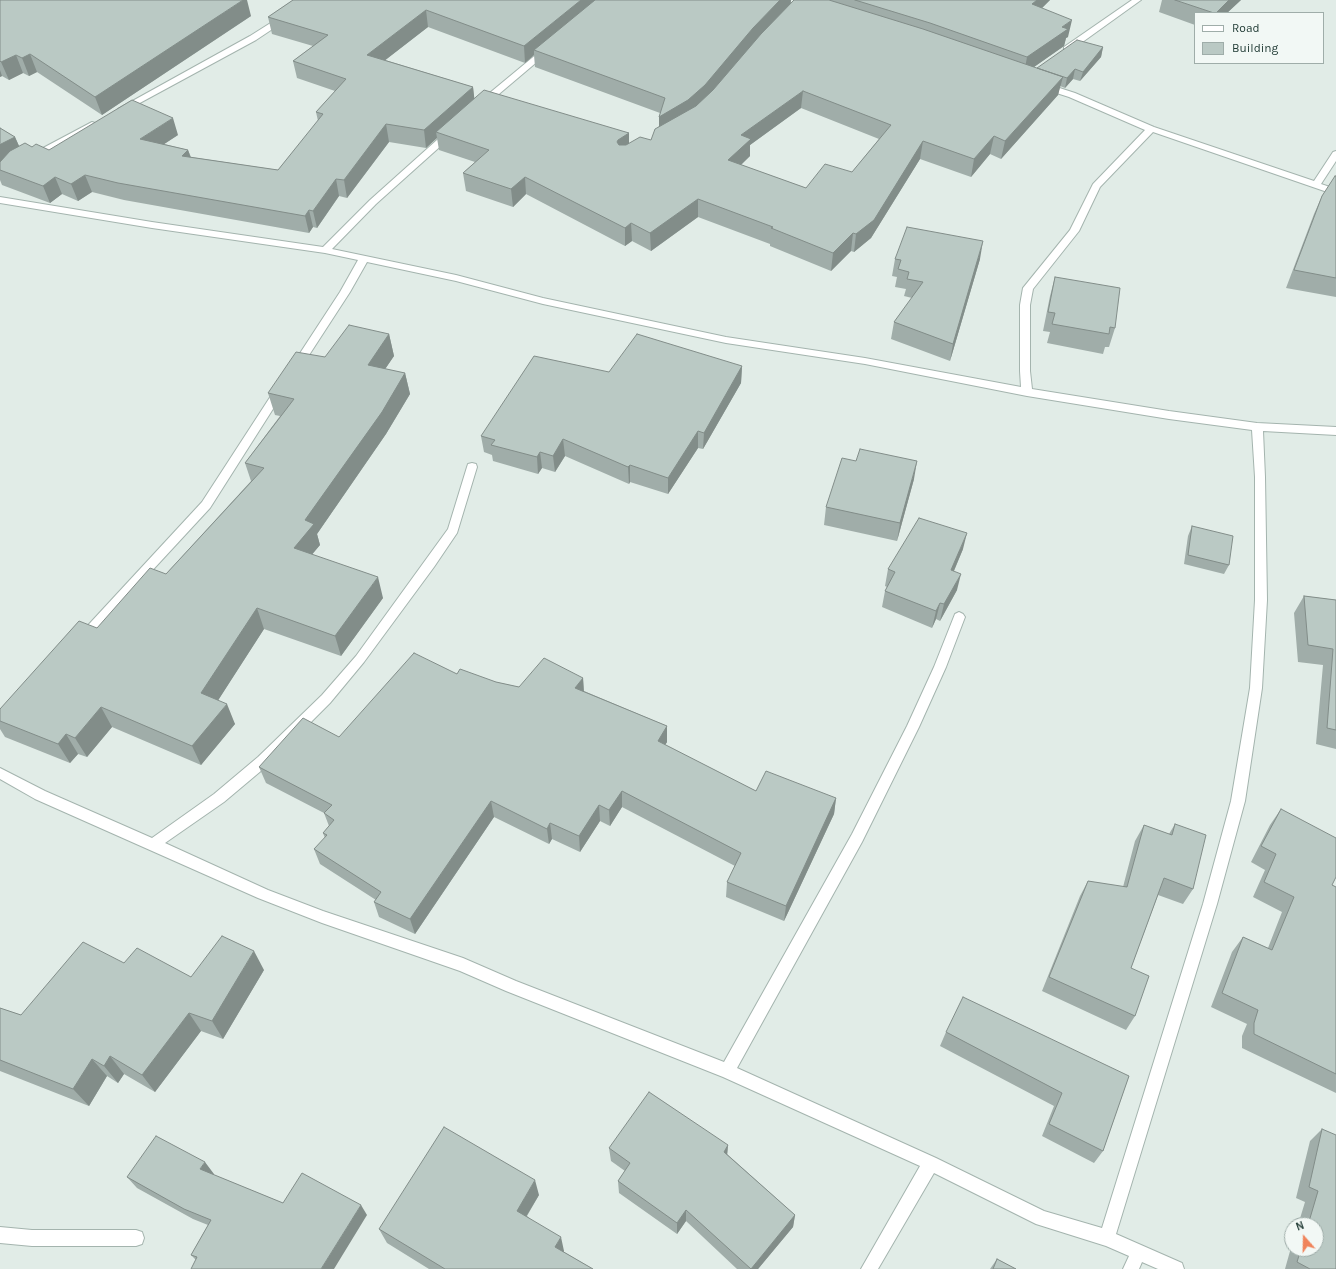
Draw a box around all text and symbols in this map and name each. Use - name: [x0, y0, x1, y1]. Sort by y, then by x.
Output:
- legend: [1194, 12, 1324, 64]
- text: Road: [1232, 21, 1260, 35]
- text: Building: [1232, 41, 1278, 55]
- north arrow: [1284, 1217, 1324, 1257]
- text: N: [1294, 1219, 1306, 1234]

